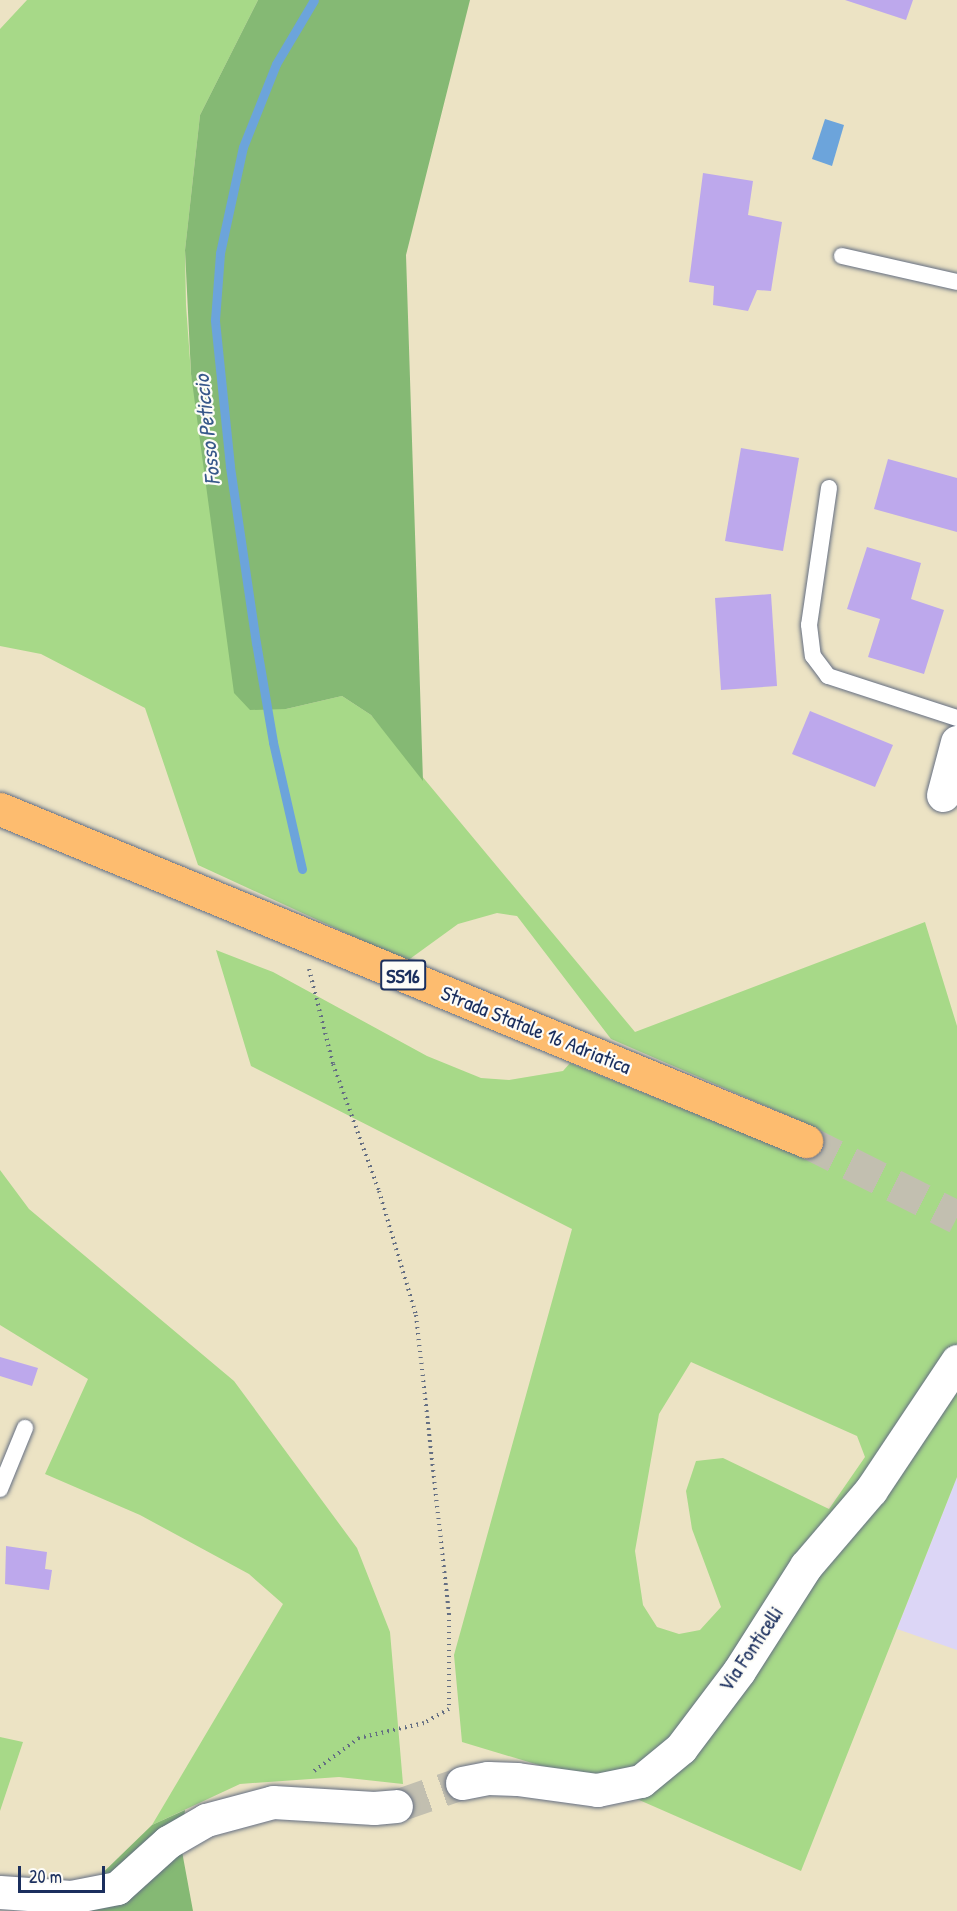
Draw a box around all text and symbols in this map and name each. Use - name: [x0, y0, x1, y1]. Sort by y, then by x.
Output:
- water label: Fosso Peticcio: [188, 374, 226, 486]
- road number: SS16: [379, 958, 427, 992]
- street label: Strada Statale 16 Adriatica: [437, 980, 635, 1080]
- street label: Via Fonticelli: [713, 1602, 789, 1696]
- scale bar: [21, 1854, 108, 1892]
- text: 20 m: [29, 1864, 62, 1889]

